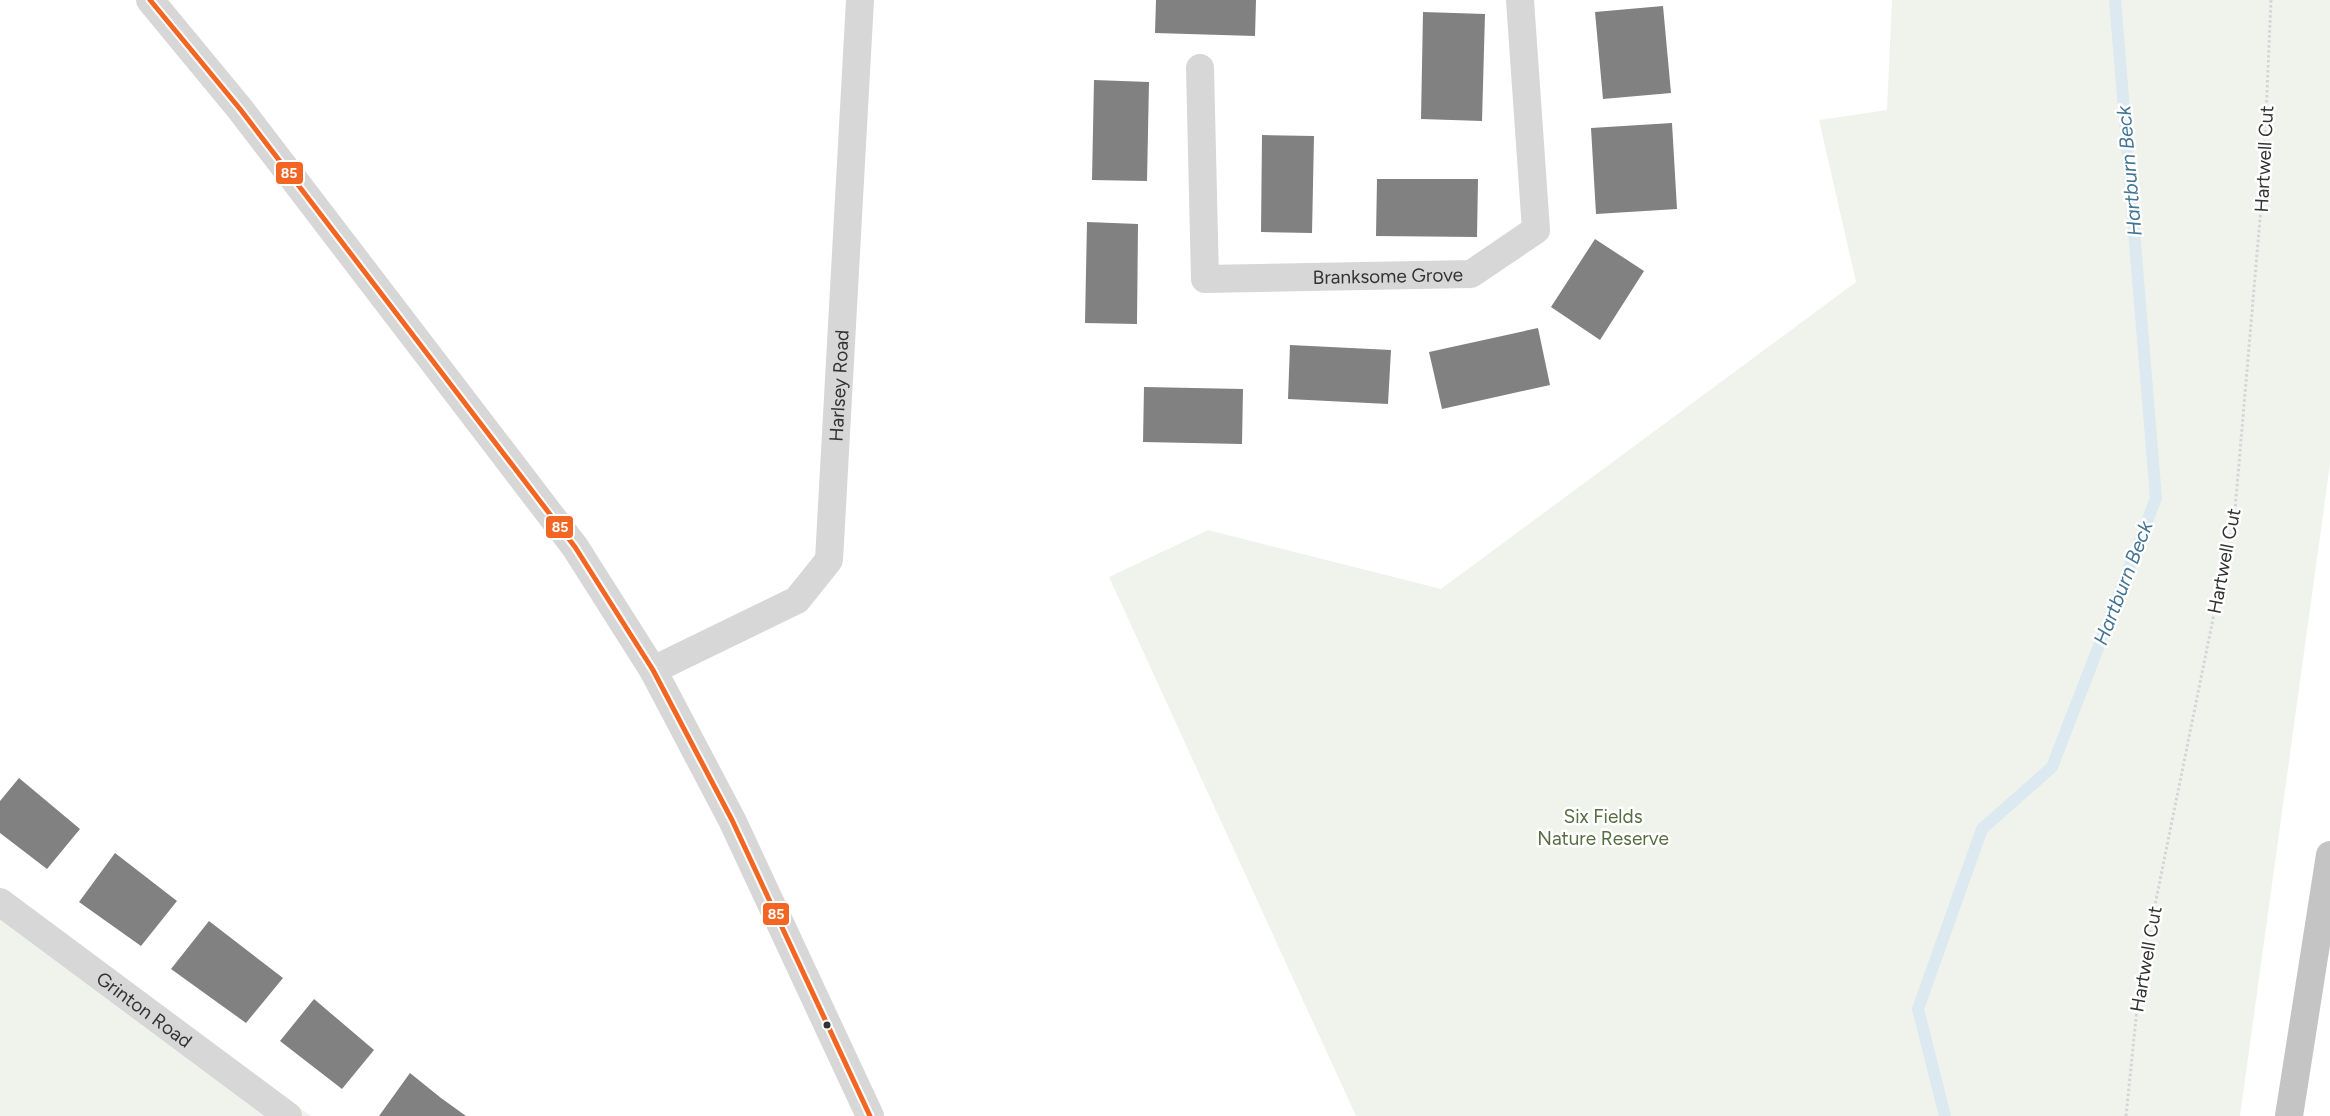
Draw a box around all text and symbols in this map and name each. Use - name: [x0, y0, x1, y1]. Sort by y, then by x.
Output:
- water label: Hartburn Beck: [2111, 103, 2147, 237]
- street label: Hartwell Cut: [2250, 105, 2278, 213]
- line badge: 85: [275, 161, 304, 185]
- text: 85: [281, 165, 297, 182]
- street label: Branksome Grove: [1312, 263, 1463, 288]
- street label: Harlsey Road: [824, 329, 853, 442]
- street label: Hartwell Cut: [2202, 506, 2246, 616]
- line badge: 85: [545, 515, 574, 539]
- water label: Hartburn Beck: [2088, 516, 2158, 648]
- text: 85: [552, 519, 568, 536]
- park label: Six Fields Nature Reserve: [1537, 805, 1669, 850]
- line badge: 85: [762, 902, 790, 926]
- street label: Hartwell Cut: [2125, 904, 2167, 1014]
- text: 85: [768, 906, 784, 923]
- street label: Grinton Road: [92, 966, 197, 1052]
- unlabelled marker: [822, 1020, 832, 1030]

